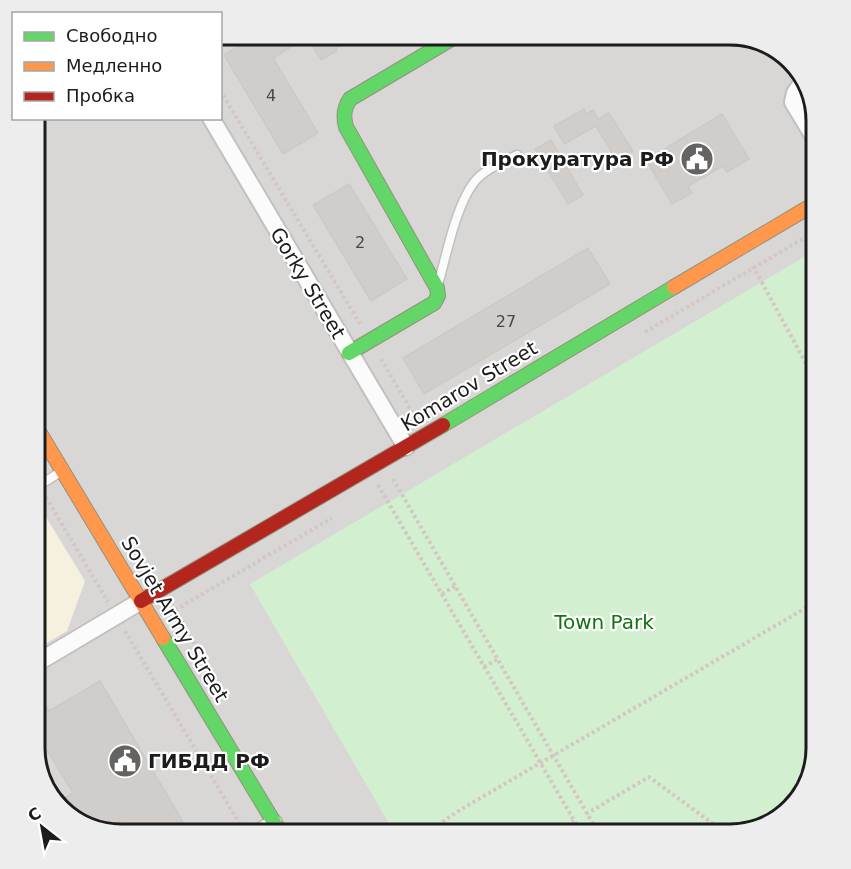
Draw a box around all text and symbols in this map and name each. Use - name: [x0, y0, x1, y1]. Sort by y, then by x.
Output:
- legend: [12, 12, 222, 120]
- text: Свободно: [66, 25, 158, 46]
- text: Медленно: [66, 55, 162, 76]
- text: Пробка: [66, 85, 135, 106]
- house number: 4: [266, 86, 276, 105]
- public building icon: Прокуратура РФ: [679, 141, 715, 177]
- place label: Прокуратура РФ: [481, 147, 674, 171]
- street label: Gorky Street: [265, 223, 351, 343]
- house number: 2: [355, 233, 365, 252]
- house number: 27: [496, 312, 516, 331]
- street label: Komarov Street: [396, 336, 542, 436]
- street label: Sovjet Army Street: [116, 532, 234, 706]
- park label: Town Park: [553, 610, 654, 634]
- public building icon: ГИБДД РФ: [107, 743, 143, 779]
- place label: ГИБДД РФ: [148, 749, 270, 773]
- north arrow: [12, 797, 72, 857]
- text: С: [25, 803, 44, 826]

